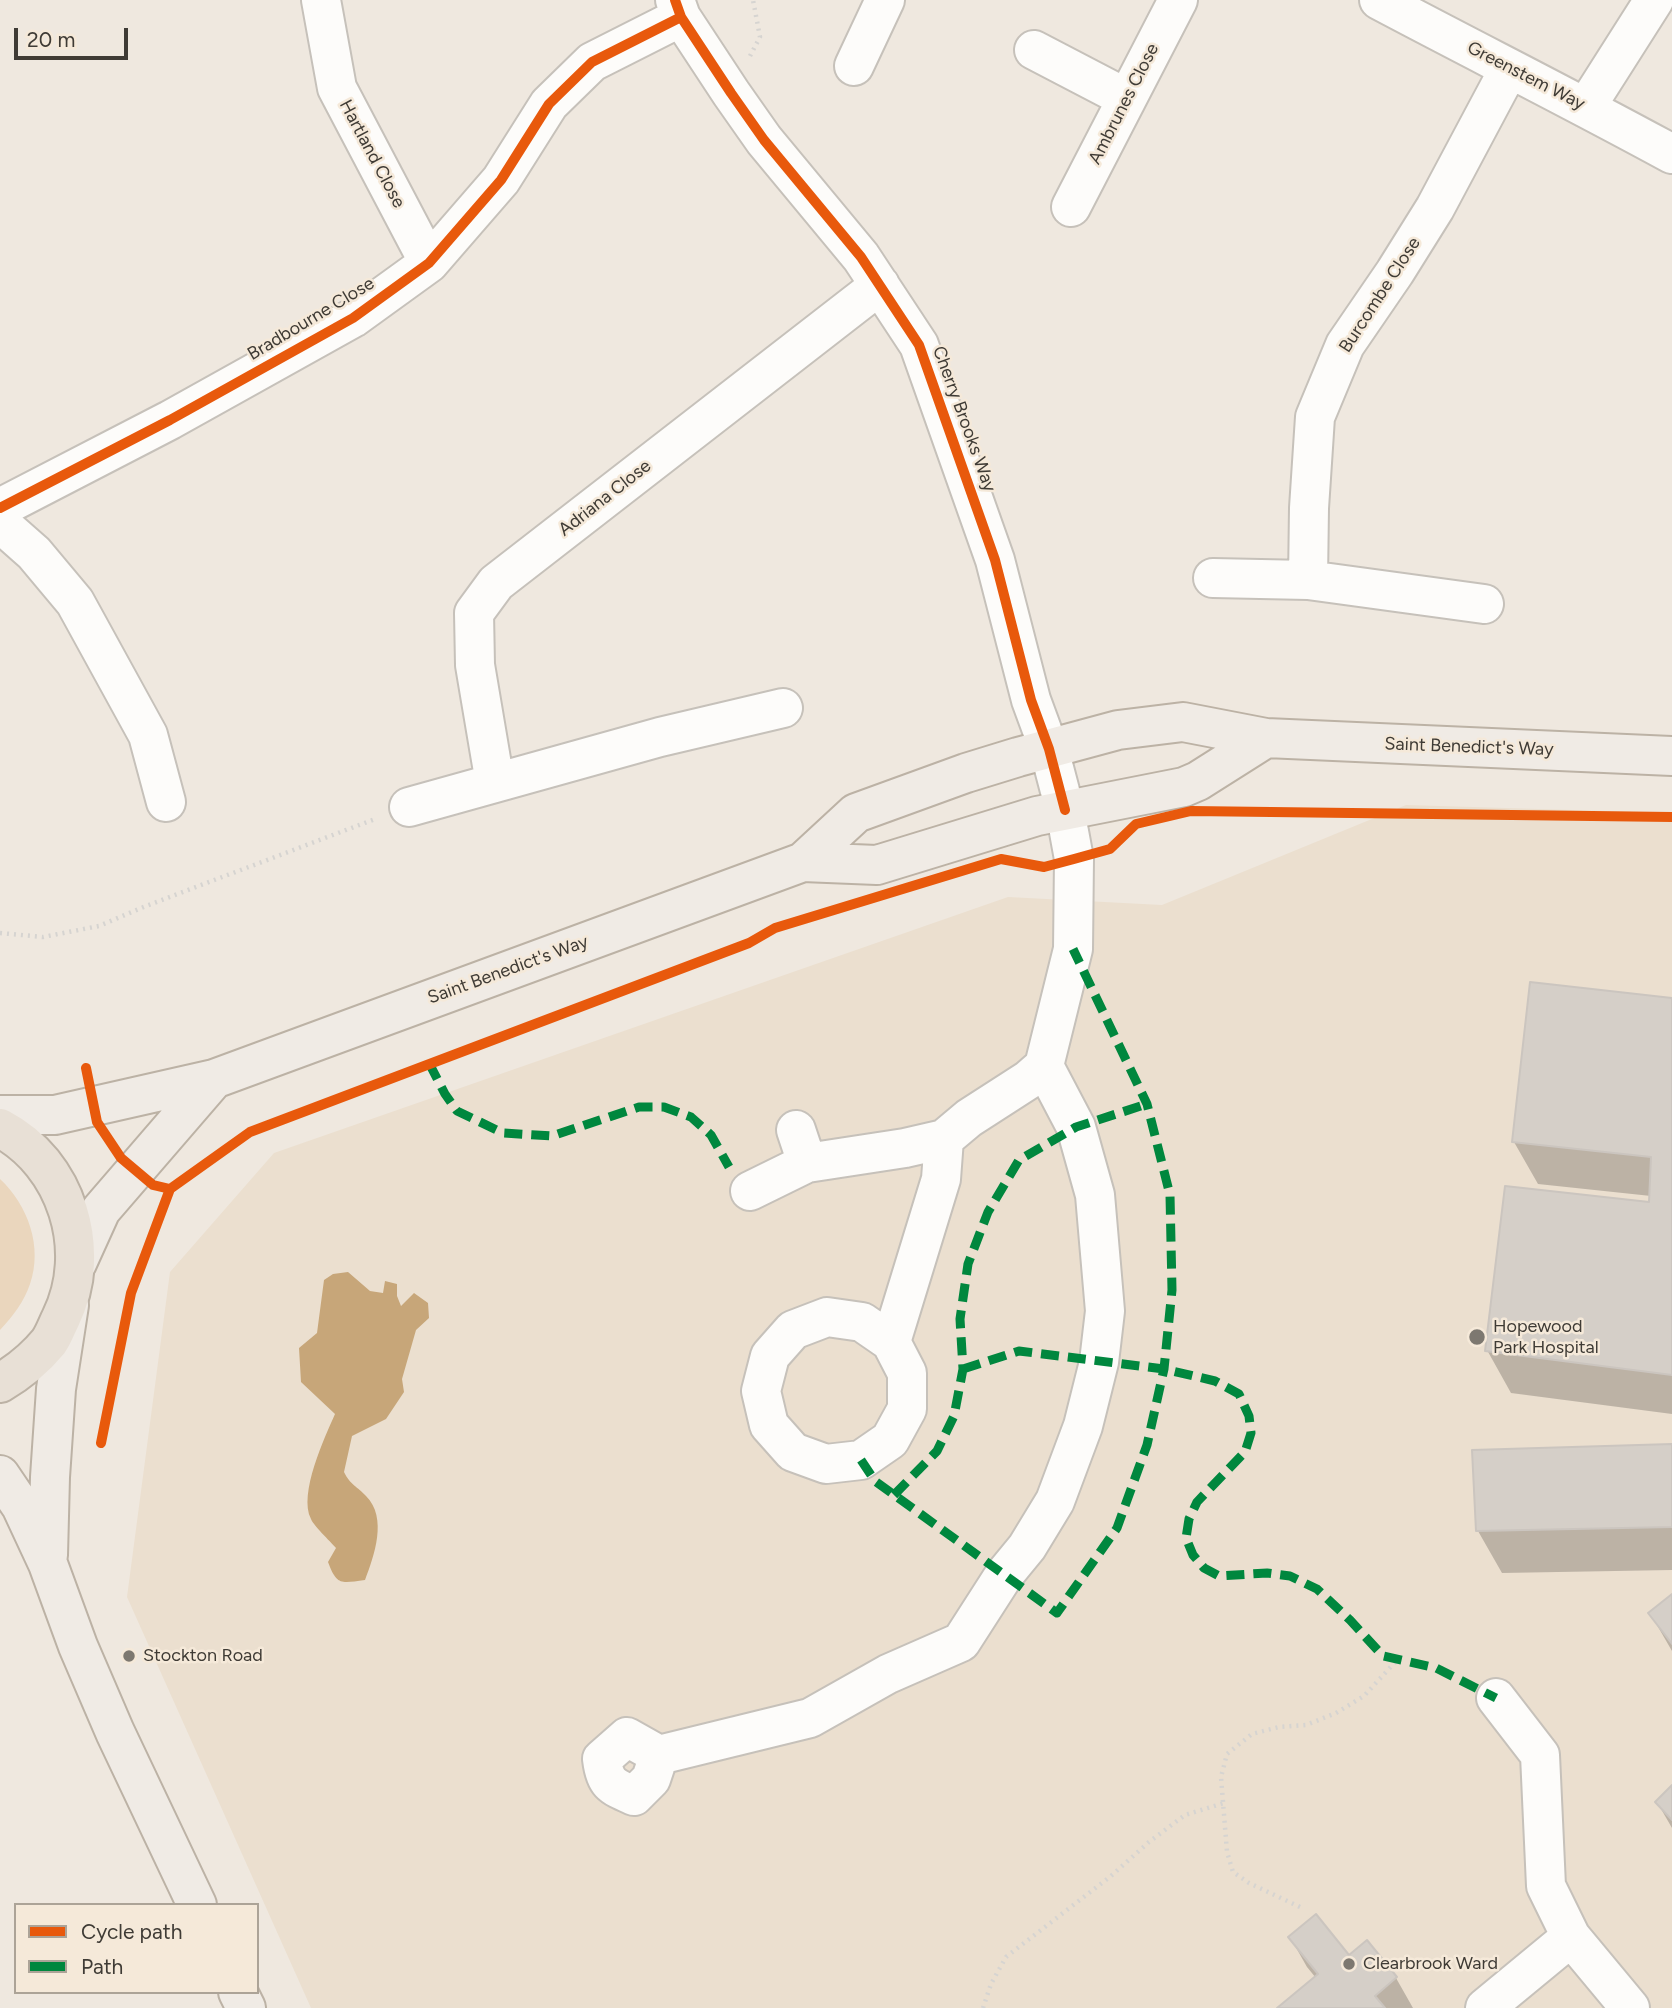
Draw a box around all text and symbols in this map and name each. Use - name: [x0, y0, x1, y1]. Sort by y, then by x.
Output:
- scale bar: [18, 14, 131, 58]
- text: 20 m: [27, 27, 75, 52]
- street label: Greenstem Way: [1464, 37, 1588, 115]
- street label: Ambrunes Close: [1084, 40, 1164, 168]
- street label: Hartland Close: [334, 96, 410, 212]
- street label: Burcombe Close: [1335, 233, 1425, 357]
- street label: Bradbourne Close: [244, 273, 378, 365]
- street label: Cherry Brooks Way: [928, 343, 1000, 495]
- street label: Adriana Close: [554, 455, 656, 541]
- street label: Saint Benedict's Way: [1384, 733, 1554, 761]
- street label: Saint Benedict's Way: [425, 931, 591, 1009]
- place label: Hopewood Park Hospital: [1493, 1316, 1599, 1358]
- marker: Hopewood Park Hospital: [1467, 1327, 1487, 1347]
- place label: Stockton Road: [143, 1645, 263, 1667]
- marker: Stockton Road: [121, 1648, 137, 1664]
- legend: [14, 1903, 259, 1994]
- text: Cycle path: [81, 1919, 182, 1944]
- place label: Clearbrook Ward: [1363, 1953, 1498, 1975]
- text: Path: [81, 1954, 123, 1979]
- marker: Clearbrook Ward: [1341, 1956, 1357, 1972]

